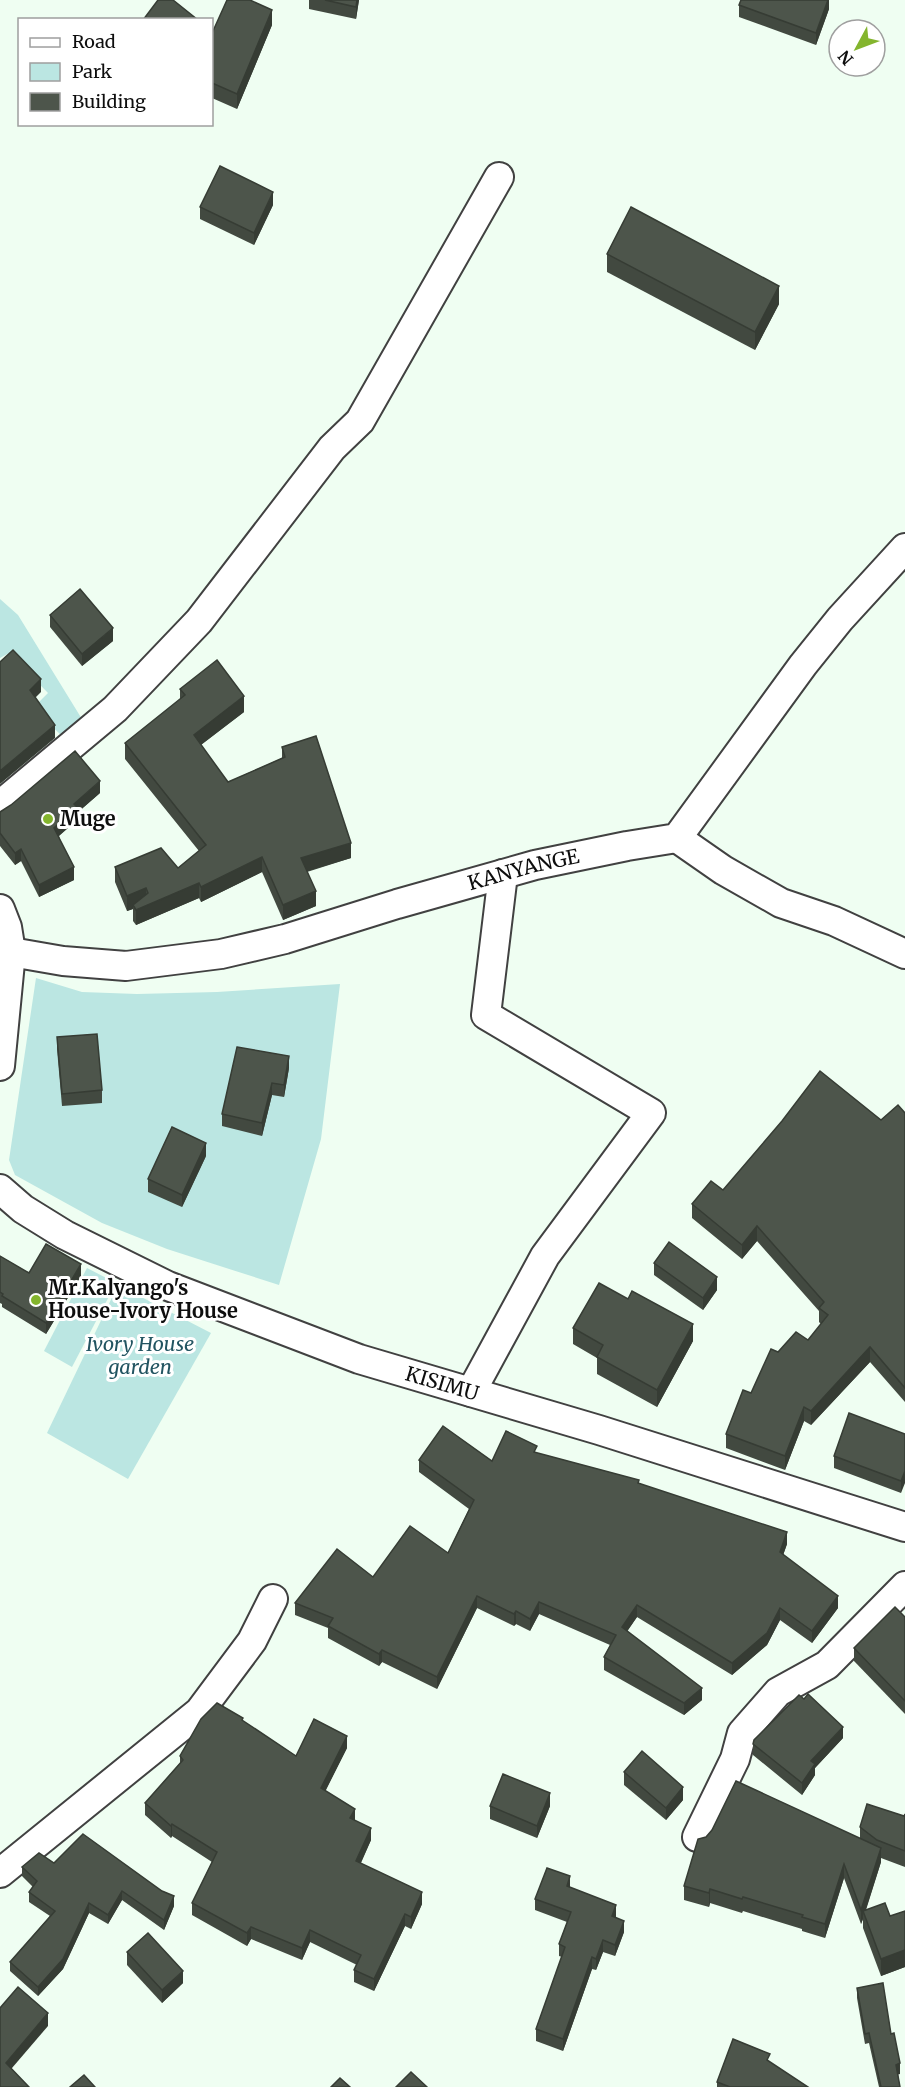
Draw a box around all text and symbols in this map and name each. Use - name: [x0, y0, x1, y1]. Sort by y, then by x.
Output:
- legend: [18, 18, 213, 126]
- north arrow: [827, 18, 887, 78]
- text: Road: [72, 30, 116, 53]
- text: N: [834, 46, 857, 69]
- text: Park: [72, 60, 113, 83]
- text: Building: [72, 90, 146, 113]
- place label: Muge: [60, 806, 116, 831]
- marker: Muge: [41, 812, 55, 826]
- street label: KANYANGE: [465, 843, 582, 895]
- place label: Mr.Kalyango's House-Ivory House: [48, 1275, 238, 1323]
- marker: Mr.Kalyango's House-Ivory House: [29, 1293, 43, 1307]
- park label: Ivory House garden: [86, 1331, 194, 1379]
- street label: KISIMU: [403, 1360, 482, 1406]

